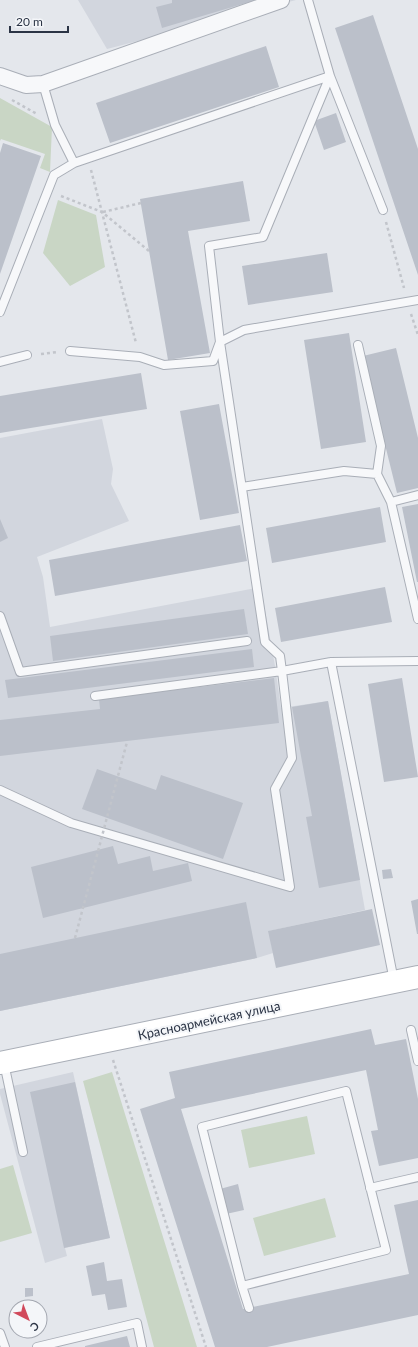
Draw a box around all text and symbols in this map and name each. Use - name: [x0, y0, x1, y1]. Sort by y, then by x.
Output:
- scale bar: [10, 8, 68, 34]
- text: 20 m: [16, 14, 43, 29]
- street label: Красноармейская улица: [136, 997, 282, 1043]
- north arrow: [8, 1299, 48, 1339]
- text: С: [27, 1320, 42, 1335]

